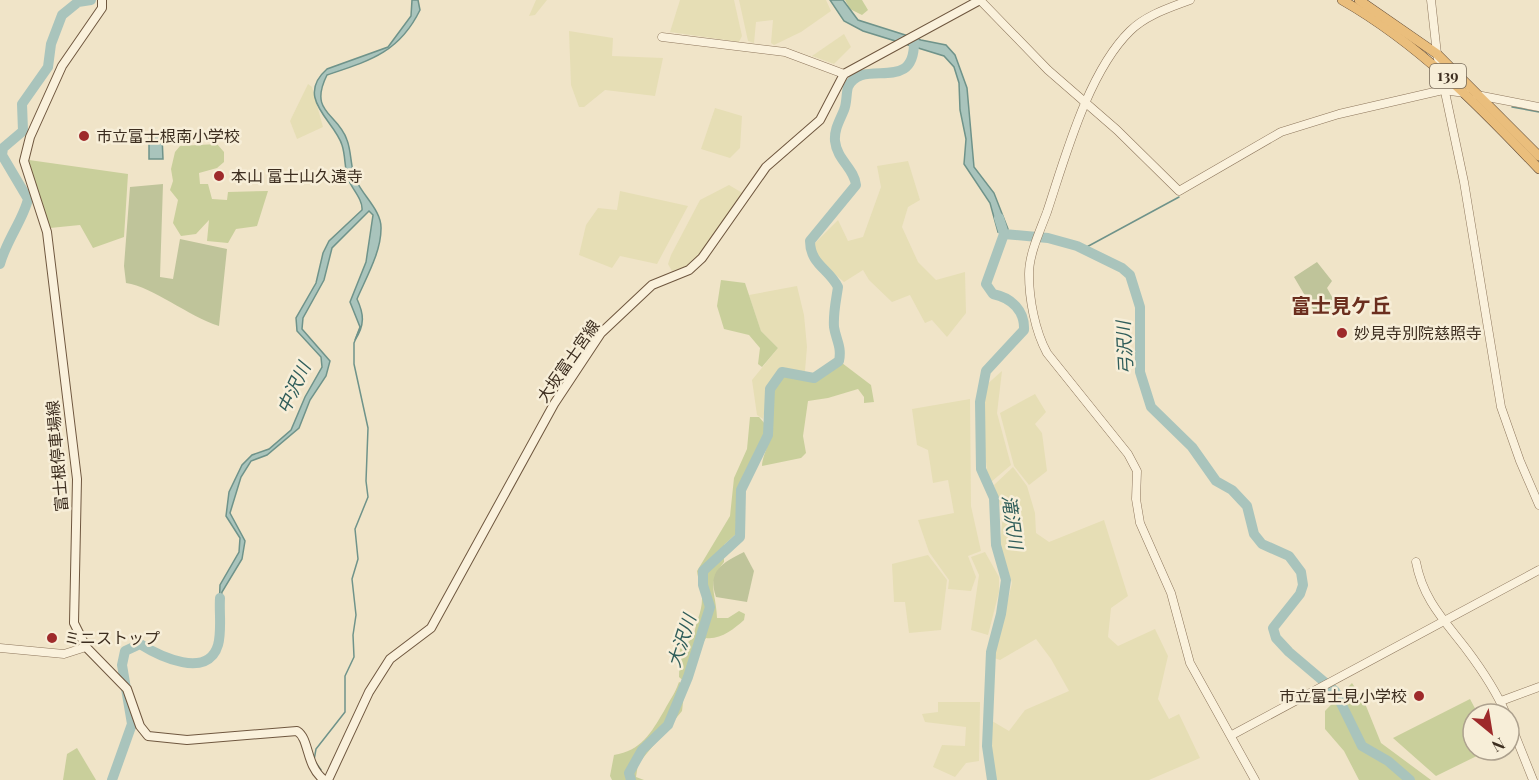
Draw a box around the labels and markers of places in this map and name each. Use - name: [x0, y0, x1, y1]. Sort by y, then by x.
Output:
- place label: 市立富士根南小学校: [96, 125, 240, 146]
- marker: 市立富士根南小学校: [77, 129, 91, 143]
- place label: 本山 富士山久遠寺: [231, 165, 363, 186]
- marker: 本山 富士山久遠寺: [212, 169, 226, 183]
- place label: 妙見寺別院慈照寺: [1354, 322, 1482, 343]
- marker: 妙見寺別院慈照寺: [1335, 326, 1349, 340]
- place label: ミニストップ: [64, 627, 160, 648]
- marker: ミニストップ: [45, 631, 59, 645]
- place label: 市立富士見小学校: [1279, 685, 1407, 706]
- marker: 市立富士見小学校: [1412, 689, 1426, 703]

